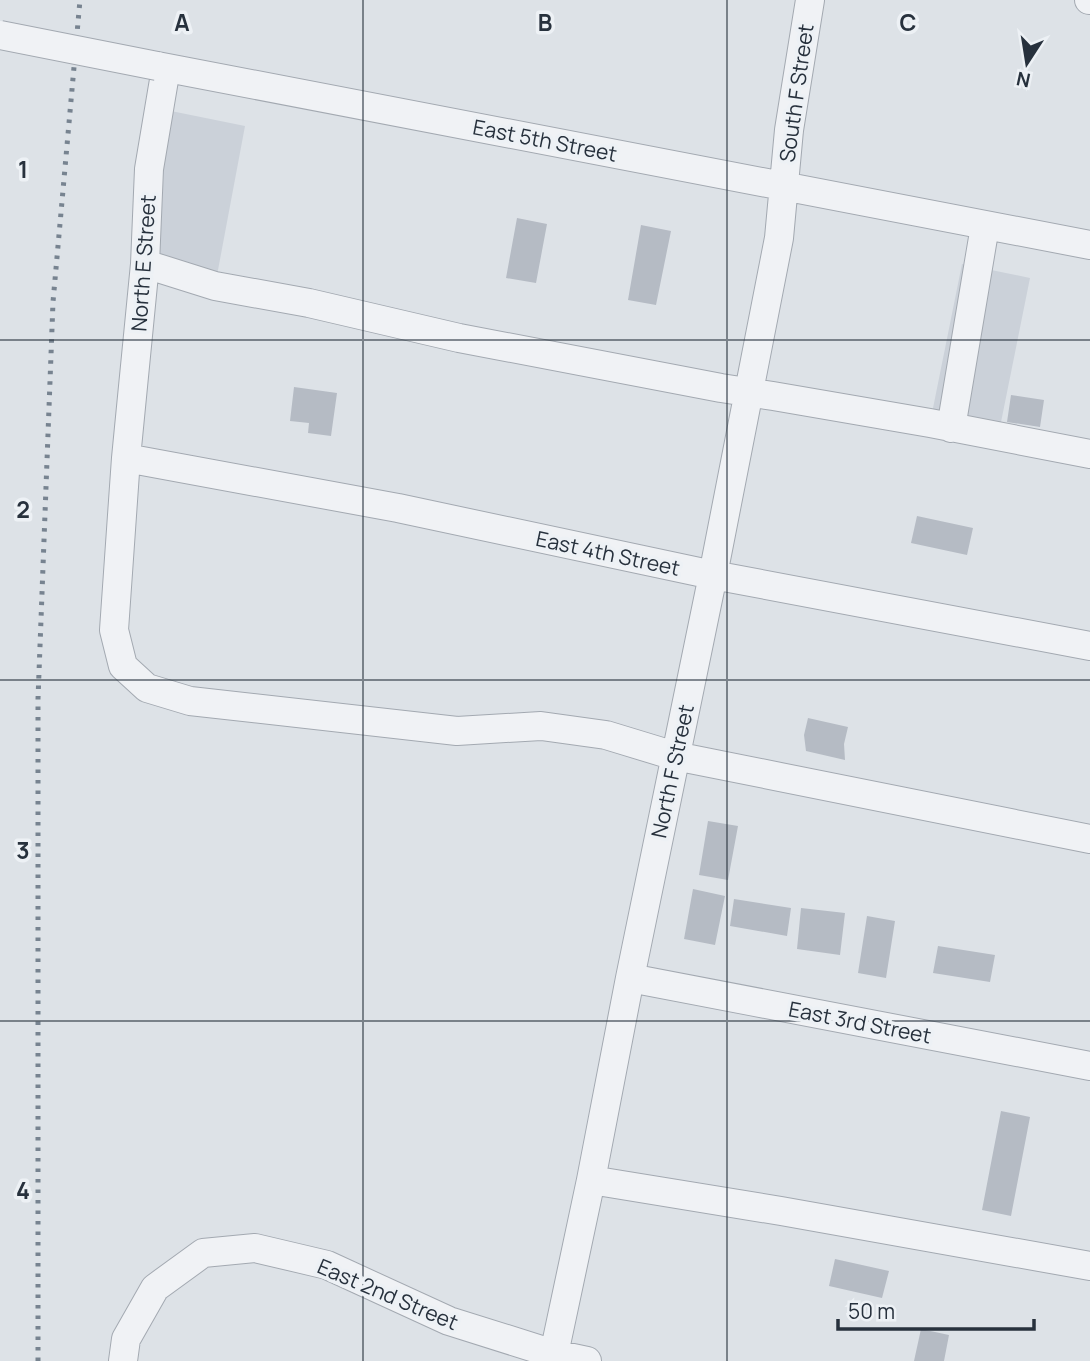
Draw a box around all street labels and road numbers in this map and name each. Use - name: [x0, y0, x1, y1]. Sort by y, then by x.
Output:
- street label: South F Street: [772, 22, 820, 164]
- street label: East 5th Street: [471, 112, 619, 168]
- street label: North E Street: [124, 194, 162, 332]
- street label: East 4th Street: [533, 524, 683, 582]
- street label: North F Street: [644, 702, 700, 840]
- street label: East 3rd Street: [786, 994, 934, 1050]
- street label: East 2nd Street: [314, 1252, 462, 1336]

